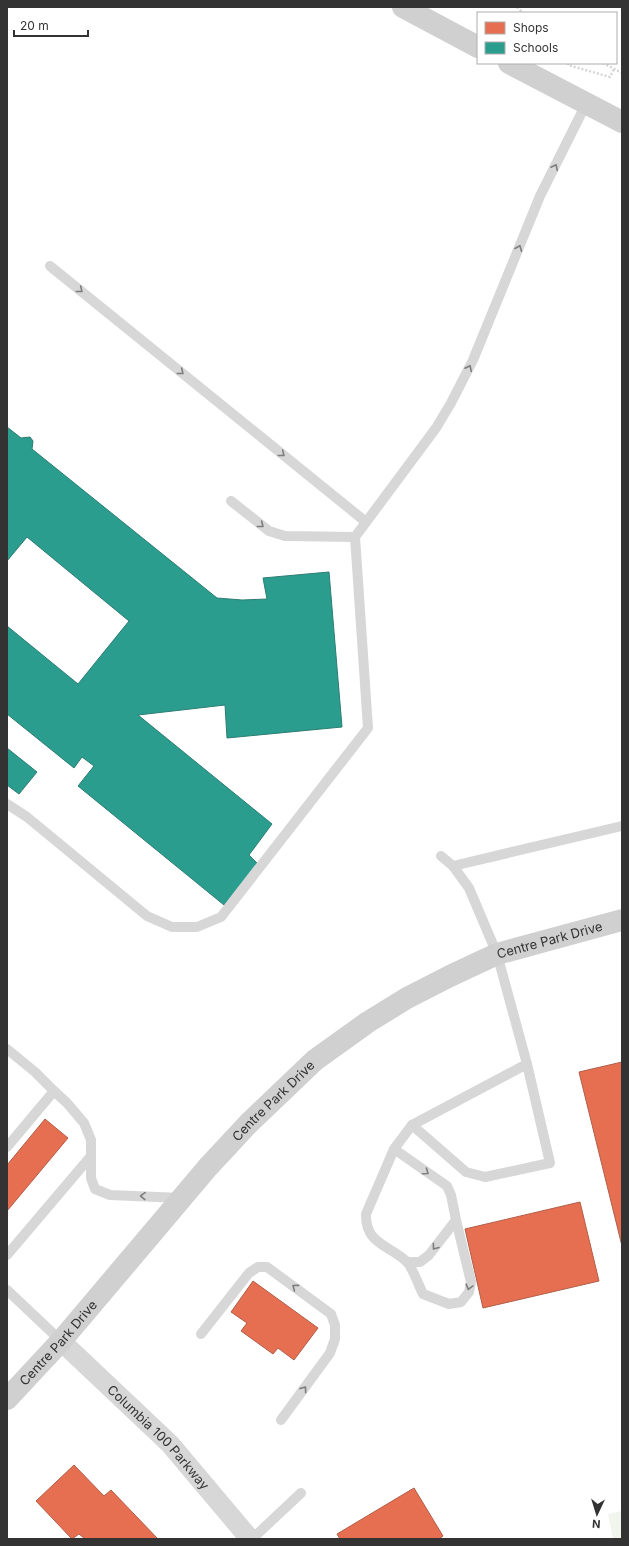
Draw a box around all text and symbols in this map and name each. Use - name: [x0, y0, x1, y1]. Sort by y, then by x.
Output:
- scale bar: [14, 12, 88, 38]
- legend: [477, 12, 617, 64]
- text: 20 m: [20, 18, 49, 33]
- text: Shops: [513, 20, 549, 35]
- text: Schools: [513, 40, 558, 55]
- one-way arrow: [550, 163, 558, 171]
- one-way arrow: [514, 244, 522, 251]
- one-way arrow: [75, 286, 82, 293]
- one-way arrow: [464, 365, 472, 372]
- one-way arrow: [176, 367, 183, 374]
- one-way arrow: [278, 449, 285, 456]
- one-way arrow: [257, 521, 264, 528]
- street label: Centre Park Drive: [495, 918, 604, 962]
- street label: Centre Park Drive: [228, 1057, 318, 1144]
- one-way arrow: [422, 1167, 429, 1174]
- one-way arrow: [140, 1192, 146, 1201]
- one-way arrow: [433, 1243, 440, 1250]
- one-way arrow: [465, 1283, 474, 1290]
- one-way arrow: [292, 1284, 299, 1292]
- street label: Centre Park Drive: [16, 1297, 100, 1389]
- street label: Columbia 100 Parkway: [104, 1381, 213, 1493]
- one-way arrow: [299, 1386, 306, 1393]
- north arrow: [577, 1494, 617, 1534]
- text: N: [592, 1517, 601, 1531]

